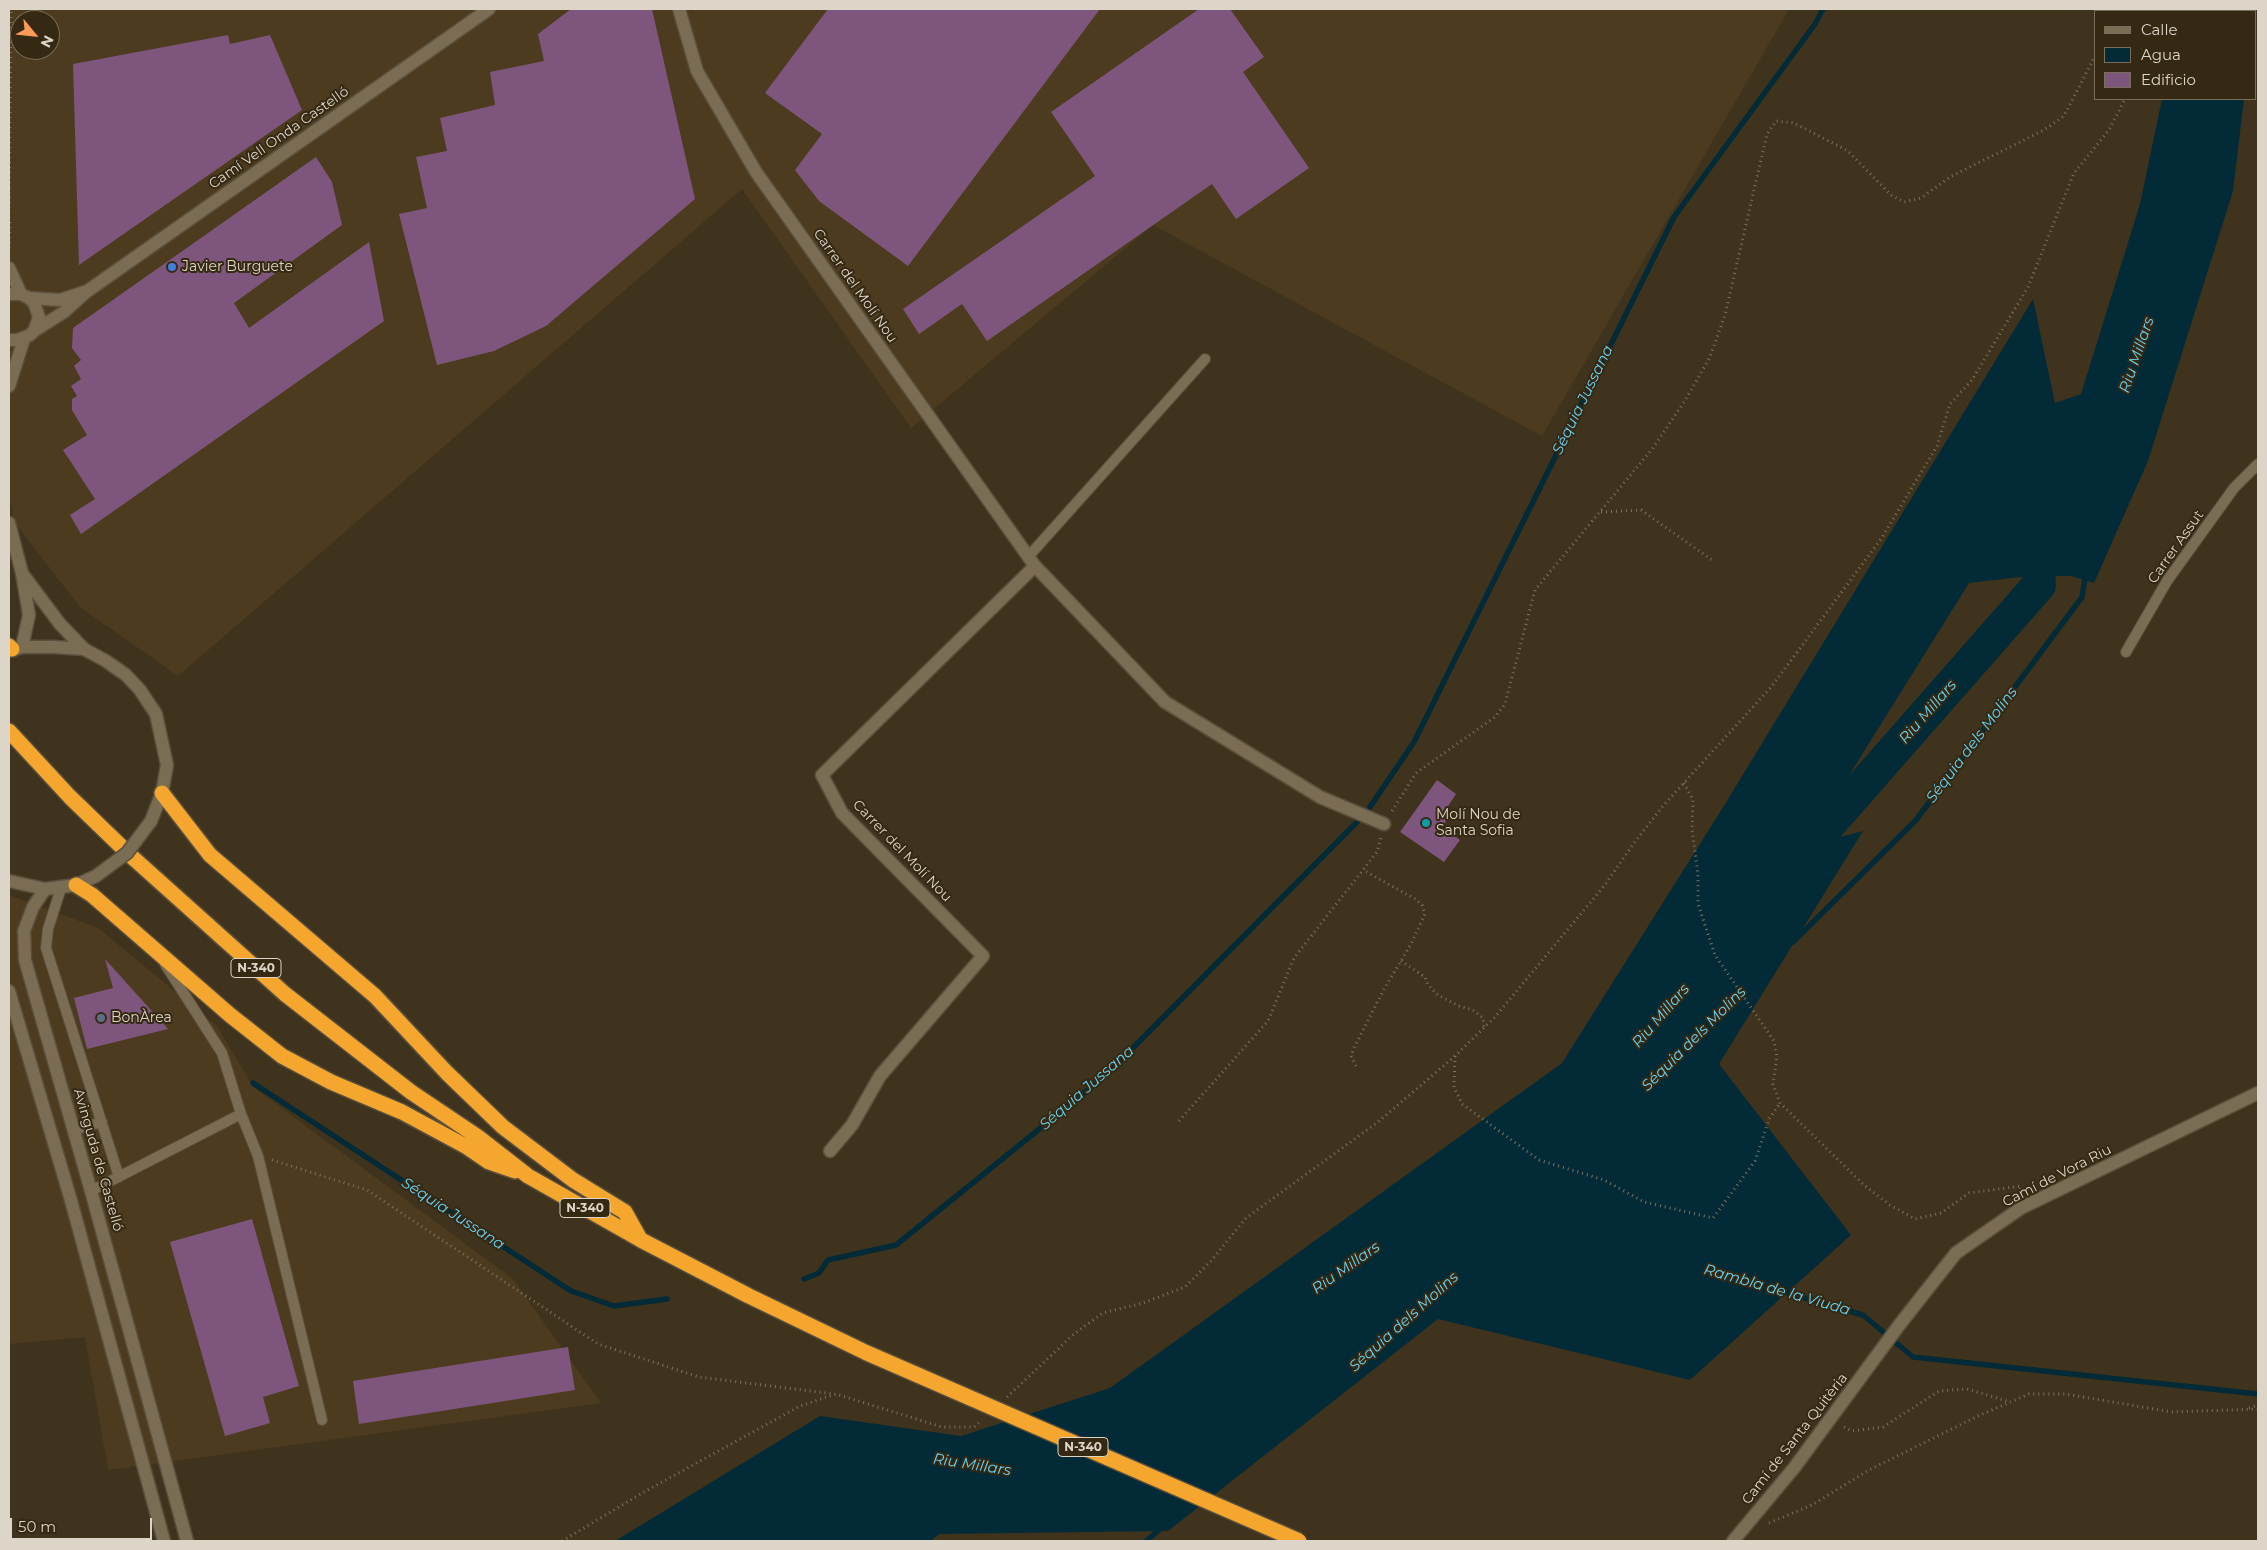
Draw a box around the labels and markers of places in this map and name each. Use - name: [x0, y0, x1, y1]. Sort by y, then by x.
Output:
- place label: Javier Burguete: [182, 259, 293, 275]
- marker: Javier Burguete: [166, 261, 178, 273]
- place label: Molí Nou de Santa Sofia: [1436, 807, 1521, 840]
- marker: Molí Nou de Santa Sofia: [1420, 817, 1432, 829]
- place label: BonÀrea: [111, 1010, 172, 1026]
- marker: BonÀrea: [95, 1012, 107, 1024]

